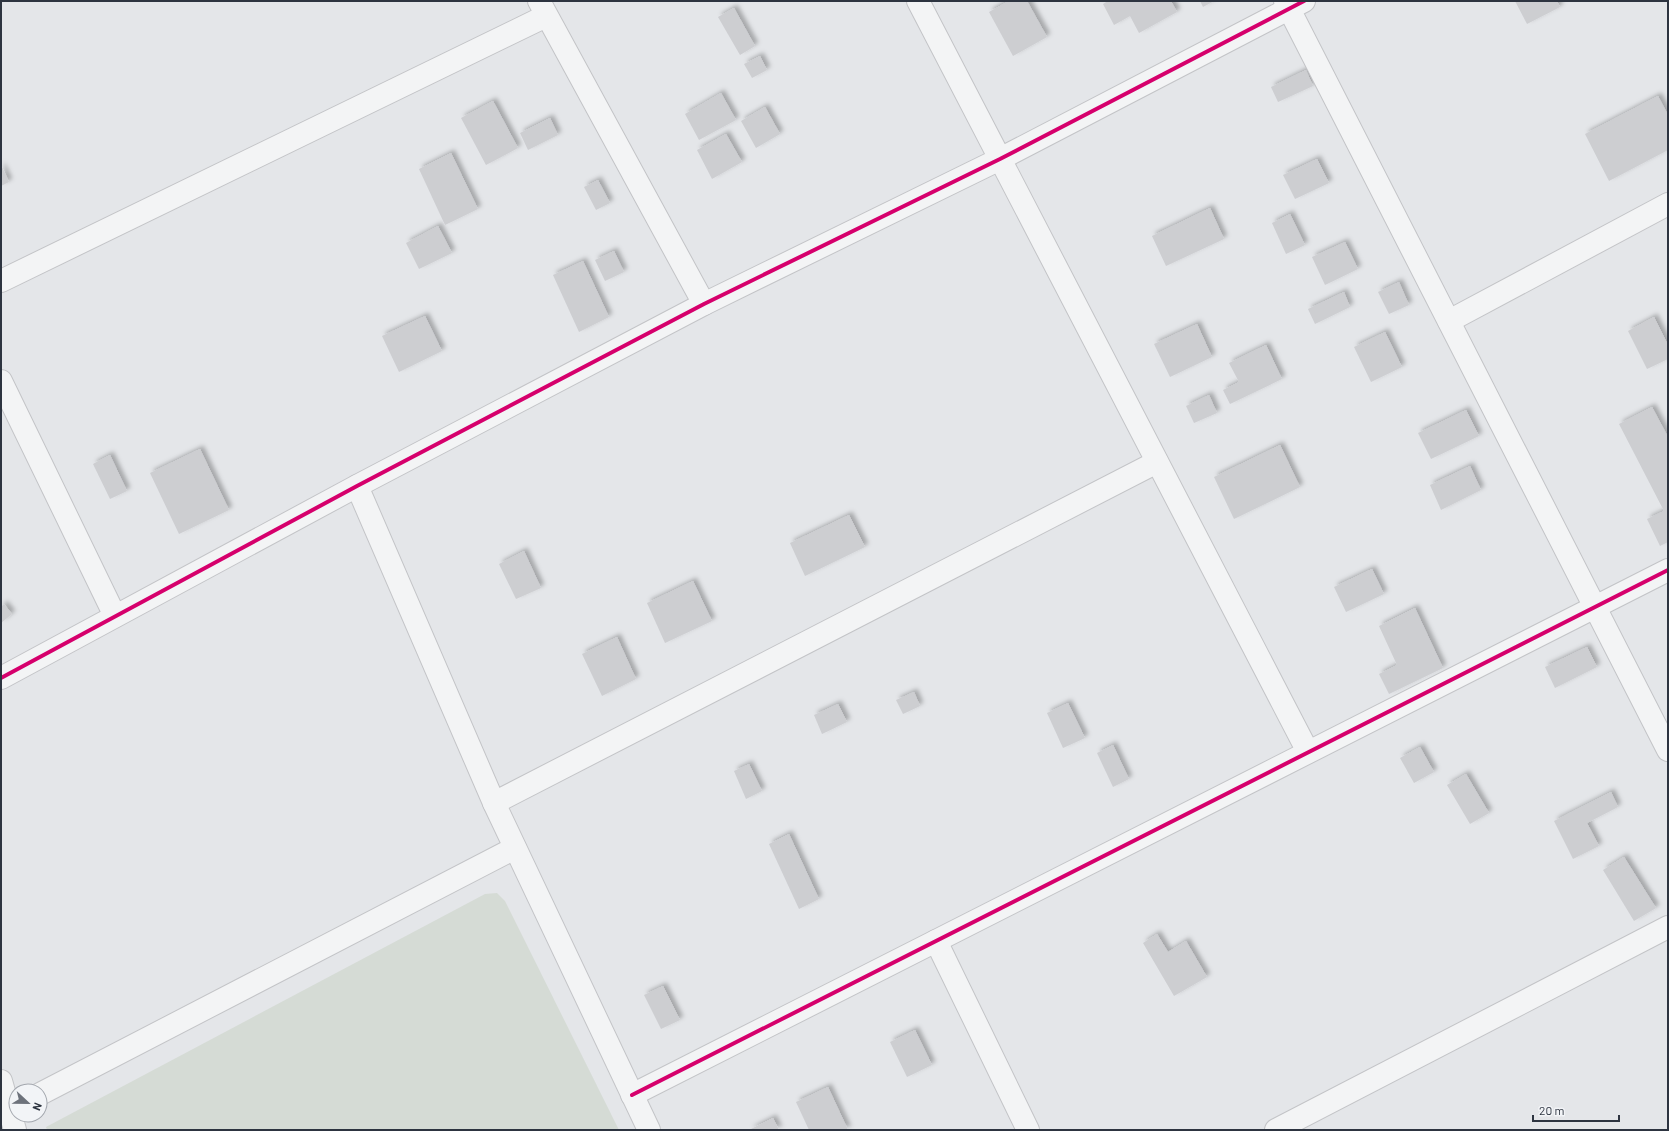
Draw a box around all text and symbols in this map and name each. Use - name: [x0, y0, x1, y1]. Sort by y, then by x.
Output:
- north arrow: [8, 1083, 48, 1123]
- scale bar: [1533, 1097, 1619, 1123]
- text: N: [30, 1101, 45, 1113]
- text: 20 m: [1539, 1103, 1565, 1117]

